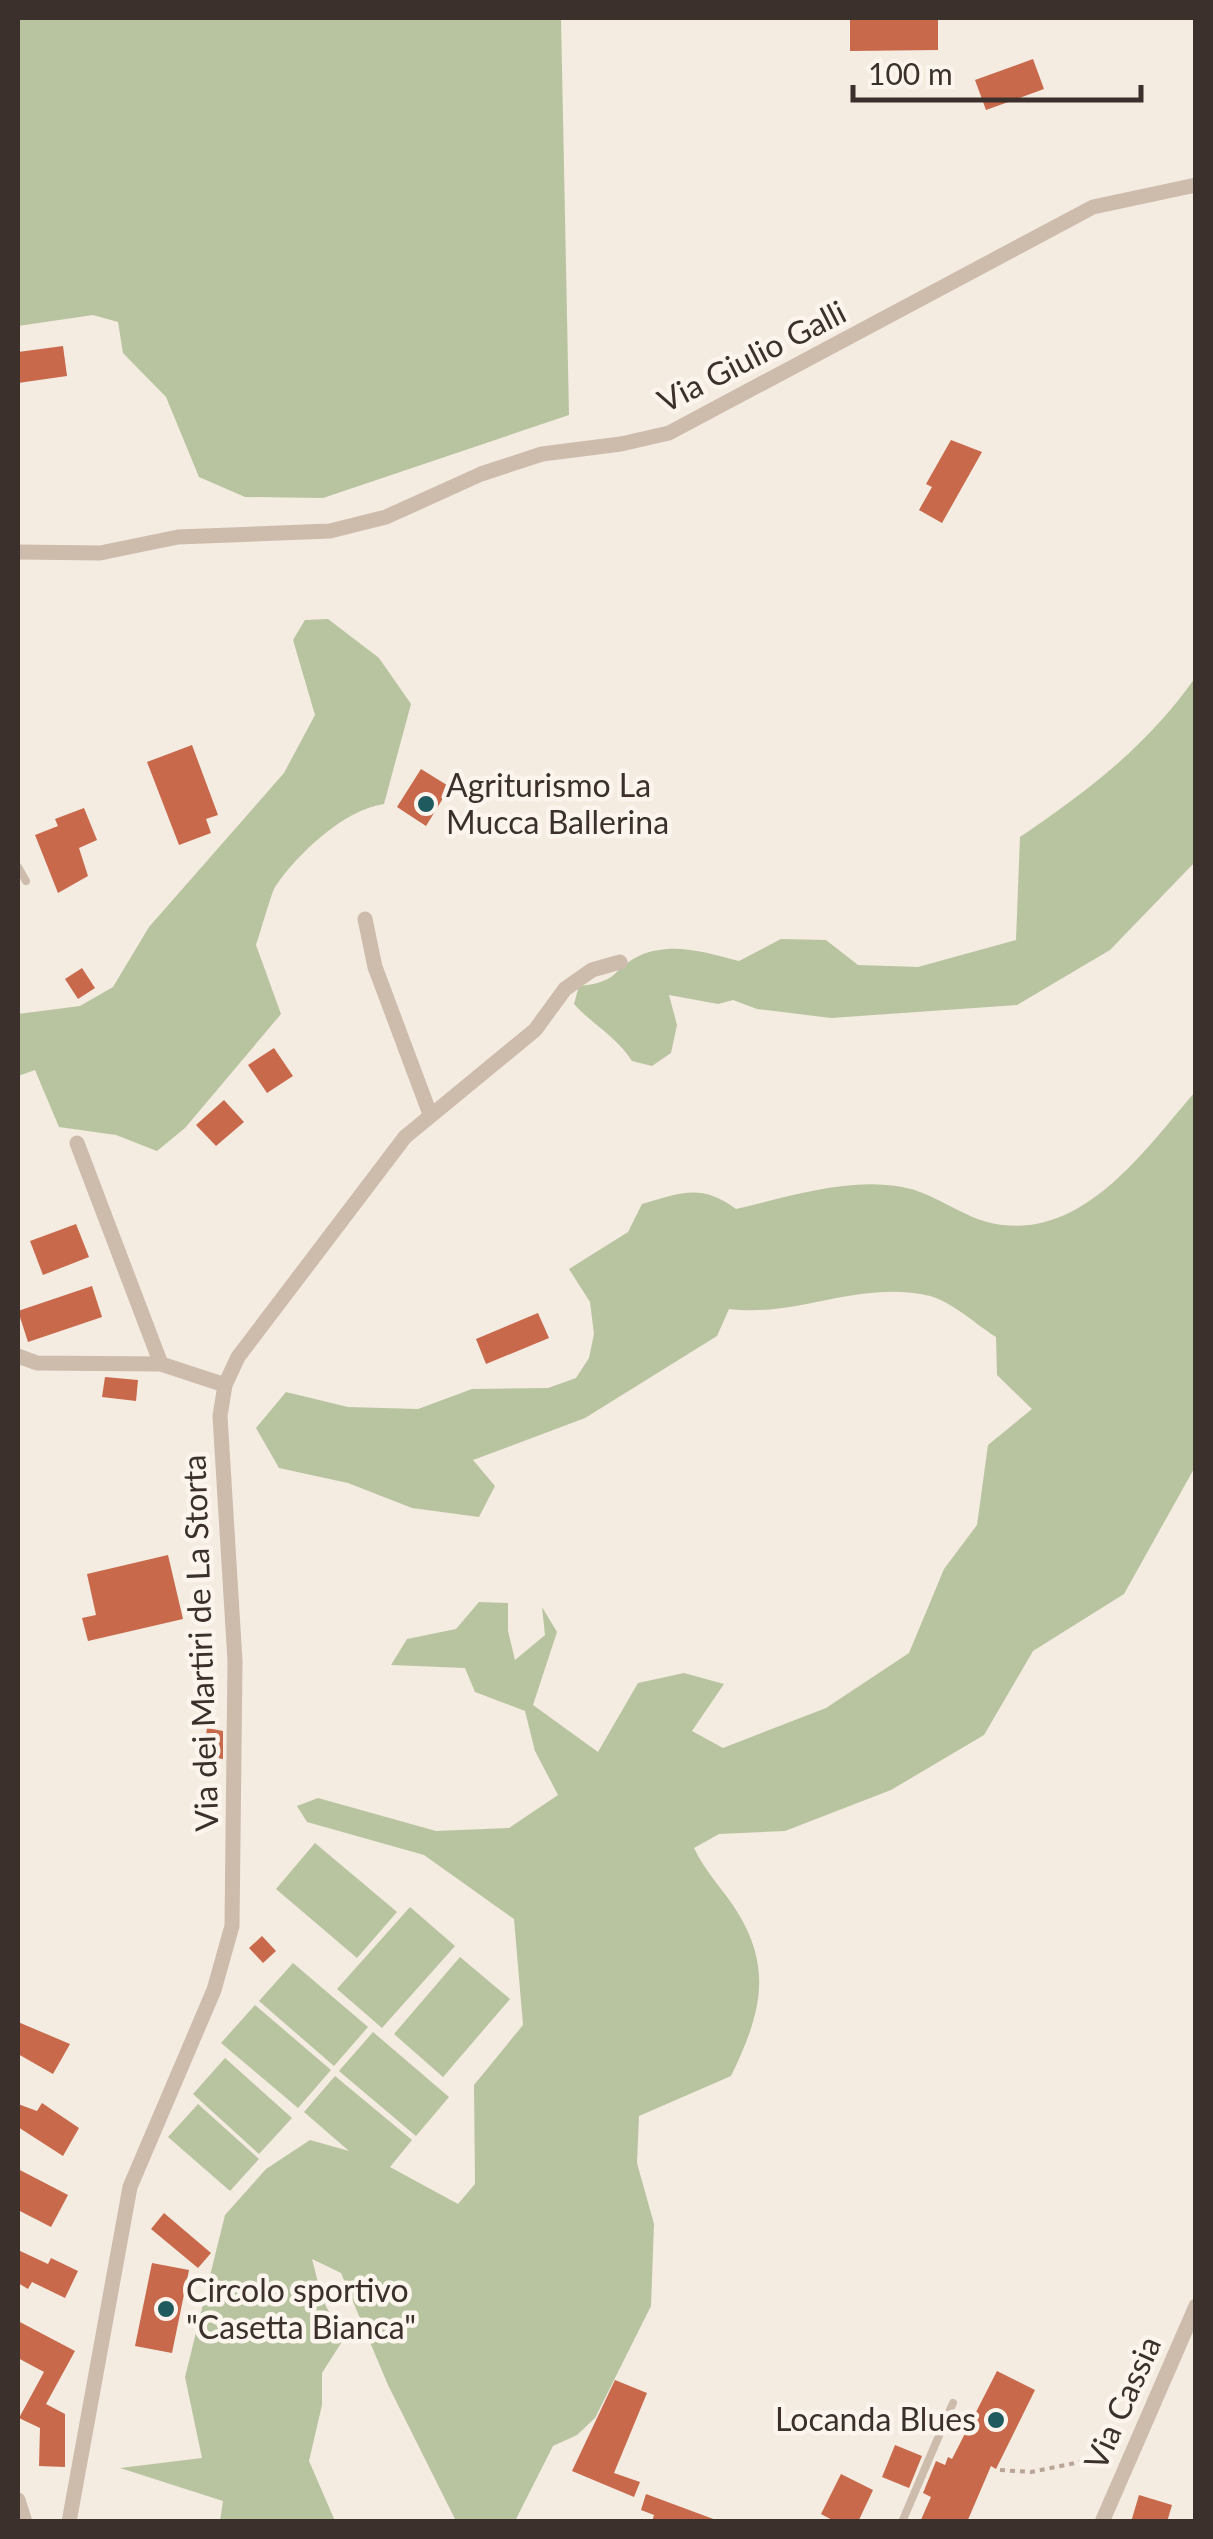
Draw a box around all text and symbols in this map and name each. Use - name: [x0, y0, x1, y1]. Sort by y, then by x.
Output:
- scale bar: [853, 40, 1140, 102]
- text: 100 m: [868, 55, 953, 91]
- street label: Via Giulio Galli: [651, 292, 852, 420]
- place label: Agriturismo La Mucca Ballerina: [446, 765, 669, 841]
- marker: Agriturismo La Mucca Ballerina: [415, 793, 437, 815]
- street label: Via dei Martiri de La Storta: [173, 1454, 226, 1832]
- place label: Circolo sportivo "Casetta Bianca": [186, 2270, 416, 2346]
- marker: Circolo sportivo "Casetta Bianca": [155, 2298, 177, 2320]
- street label: Via Cassia: [1075, 2330, 1168, 2475]
- place label: Locanda Blues: [775, 2399, 976, 2438]
- marker: Locanda Blues: [985, 2409, 1007, 2431]

